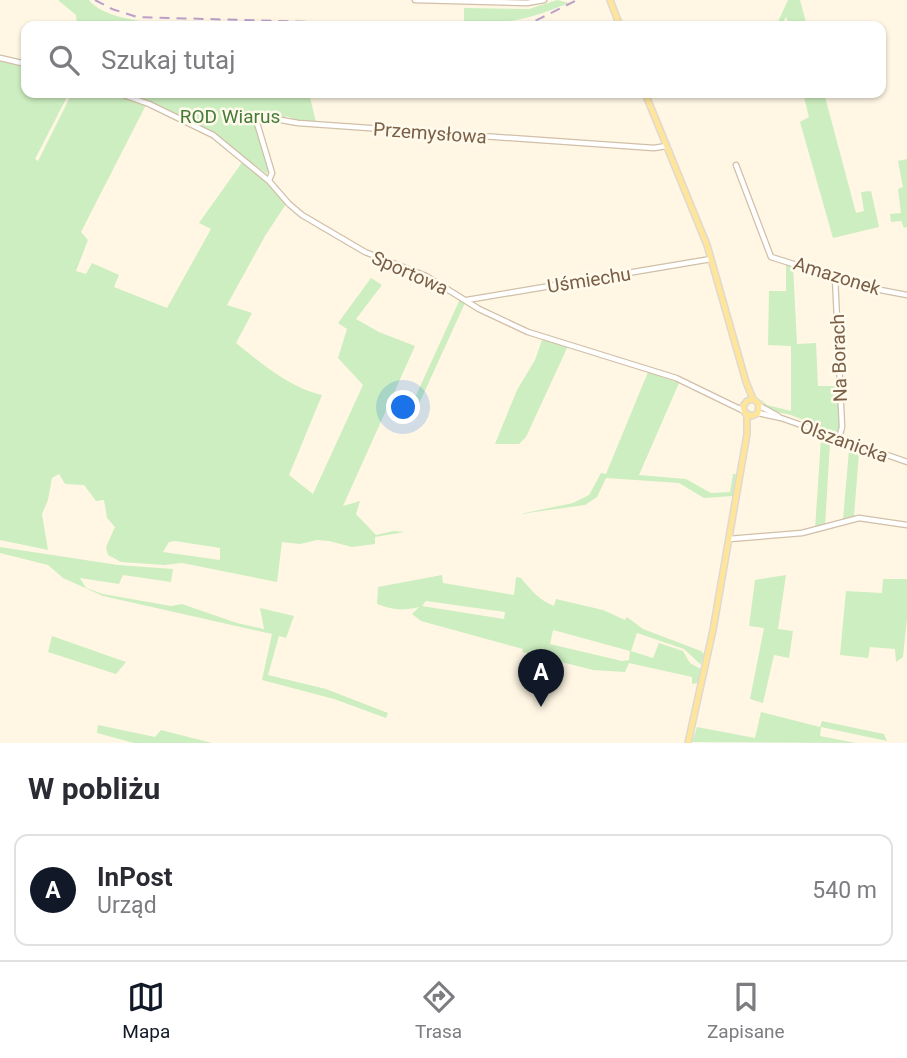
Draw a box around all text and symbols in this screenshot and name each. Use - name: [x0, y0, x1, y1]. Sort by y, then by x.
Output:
- search box: [21, 21, 886, 98]
- icon: search: [45, 41, 83, 79]
- text: Szukaj tutaj: [101, 45, 235, 75]
- park label: ROD Wiarus: [180, 105, 280, 128]
- street label: Przemysłowa: [372, 118, 488, 148]
- street label: Sportowa: [368, 246, 452, 300]
- street label: Amazonek: [791, 252, 884, 300]
- street label: Uśmiechu: [546, 262, 632, 298]
- street label: Na Borach: [826, 314, 852, 402]
- your location: [386, 390, 420, 424]
- street label: Olszanicka: [797, 414, 891, 468]
- pin: A: [518, 649, 564, 707]
- text: W pobliżu: [28, 771, 160, 806]
- text: InPost: [97, 862, 173, 892]
- text: A: [45, 877, 61, 904]
- text: 540 m: [812, 877, 877, 904]
- text: Urząd: [97, 892, 157, 919]
- tab: Mapa: [122, 978, 170, 1043]
- tab: Trasa: [415, 978, 462, 1043]
- tab: Zapisane: [707, 978, 785, 1043]

